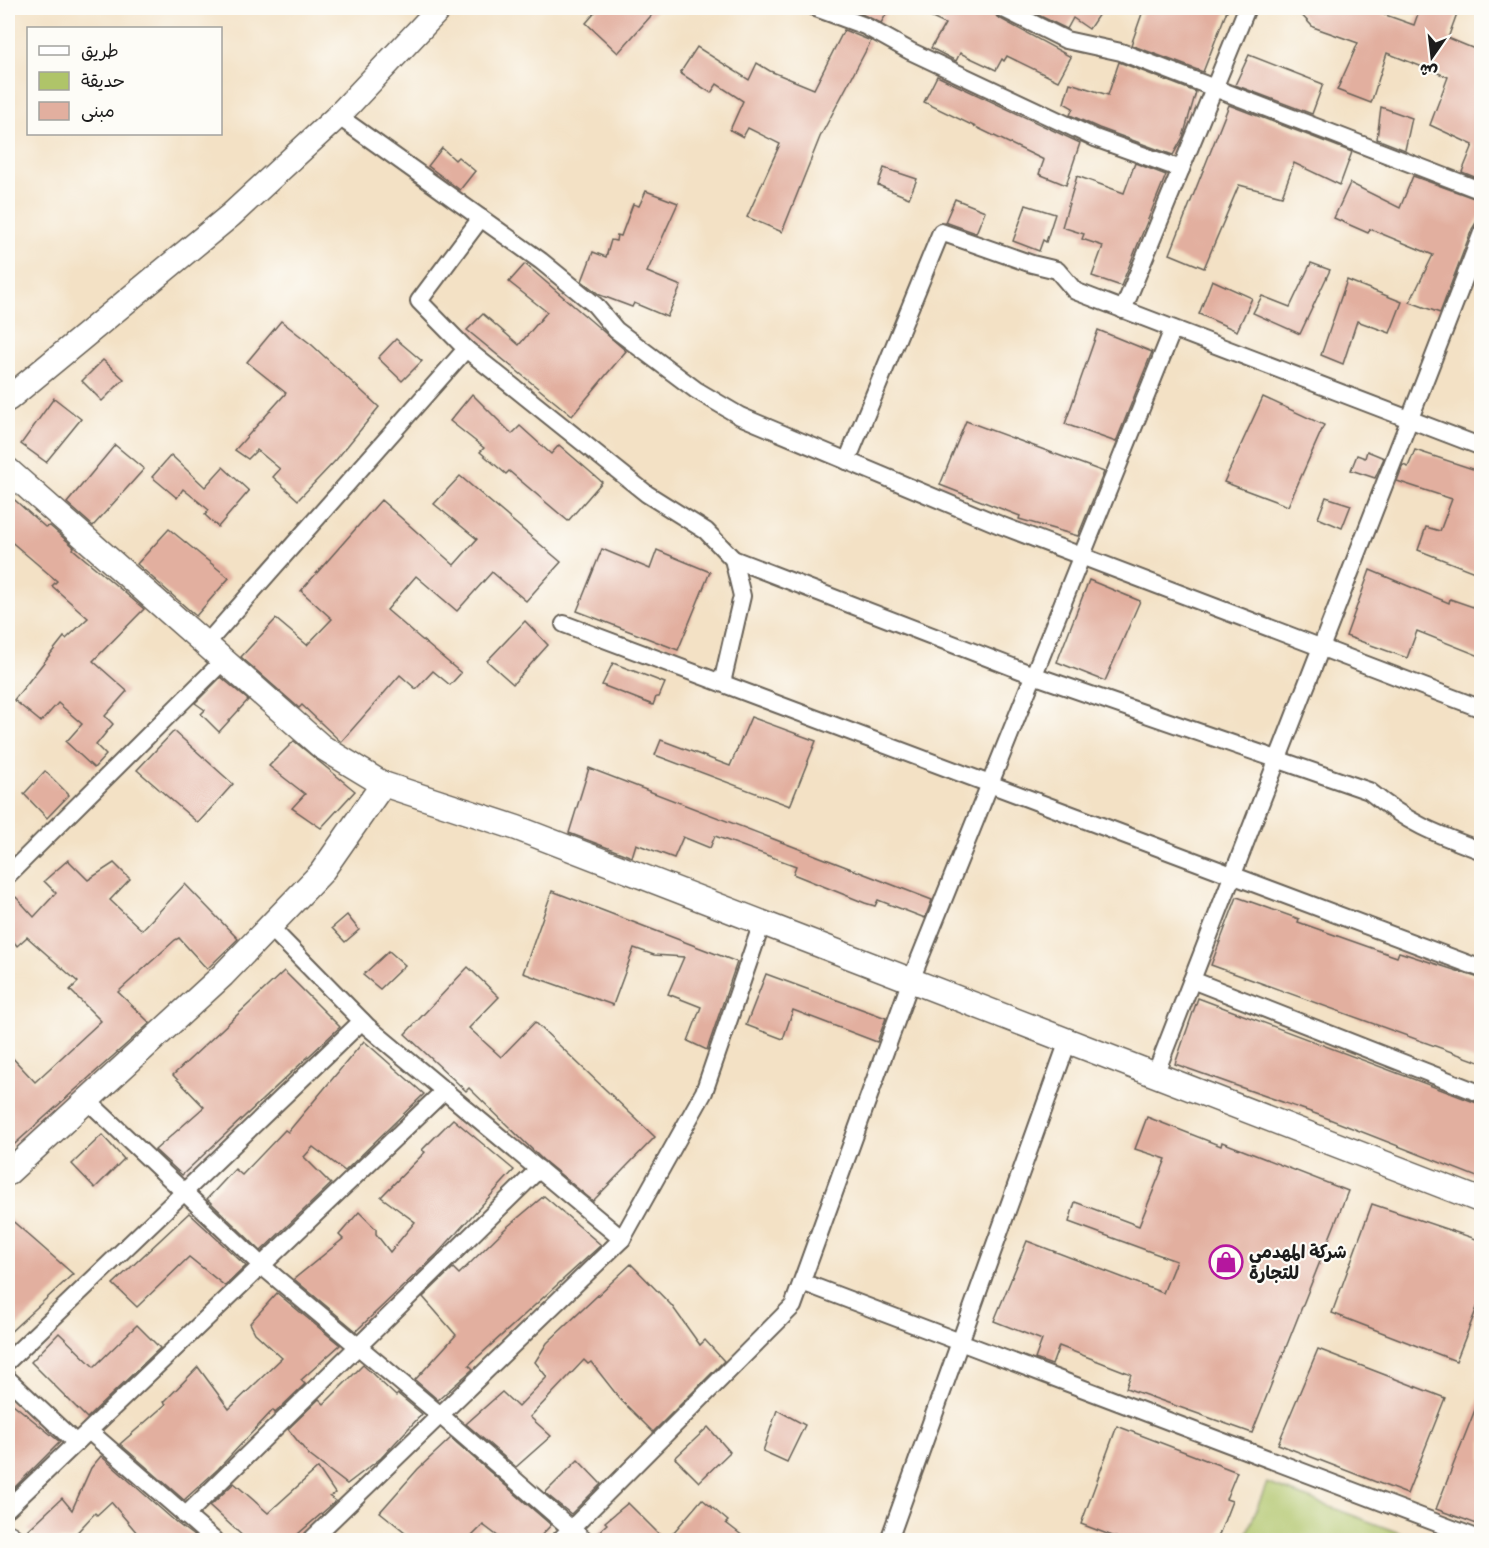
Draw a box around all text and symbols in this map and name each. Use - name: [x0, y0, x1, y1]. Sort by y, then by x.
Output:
- legend: [27, 27, 222, 135]
- north arrow: [1402, 27, 1462, 87]
- text: طريق: [81, 40, 119, 63]
- text: ش: [1418, 59, 1440, 82]
- text: حديقة: [81, 70, 125, 93]
- text: مبنى: [81, 100, 115, 123]
- place label: شركة المهدمي للتجارة: [1249, 1241, 1347, 1285]
- shop icon: شركة المهدمي للتجارة: [1208, 1244, 1244, 1280]

